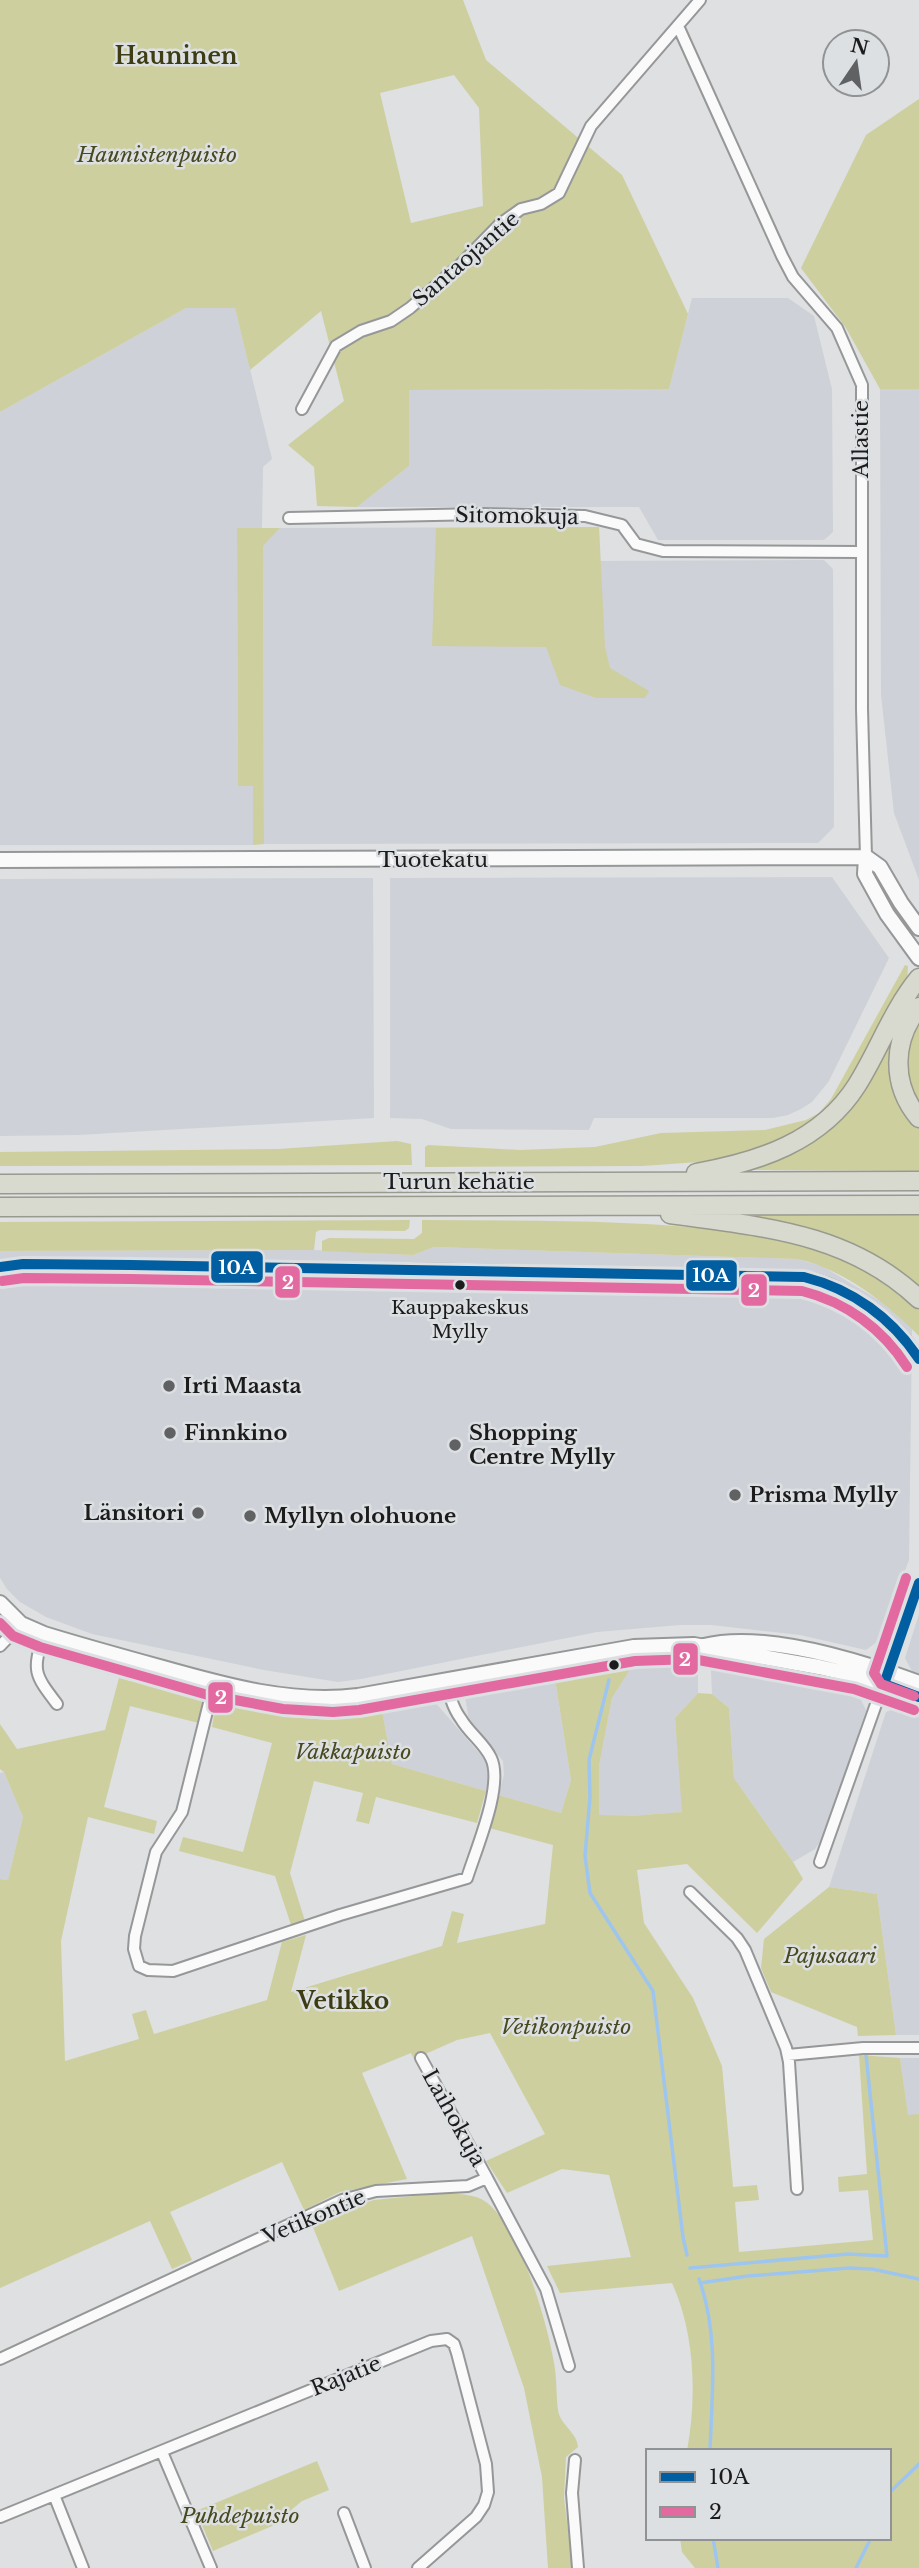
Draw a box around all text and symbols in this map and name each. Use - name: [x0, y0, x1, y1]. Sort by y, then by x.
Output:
- north arrow: [821, 28, 891, 98]
- text: N: [848, 34, 871, 60]
- district label: Hauninen: [114, 42, 238, 70]
- park label: Haunistenpuisto: [76, 142, 237, 168]
- street label: Santaojantie: [407, 206, 525, 312]
- street label: Allastie: [848, 400, 874, 479]
- street label: Sitomokuja: [455, 502, 579, 530]
- street label: Tuotekatu: [378, 847, 488, 873]
- street label: Turun kehätie: [383, 1169, 535, 1195]
- line badge: 10A: [210, 1250, 264, 1284]
- text: 10A: [218, 1256, 256, 1279]
- line badge: 10A: [685, 1259, 738, 1292]
- text: 10A: [692, 1264, 730, 1287]
- line badge: 2: [274, 1265, 301, 1299]
- text: 2: [282, 1271, 294, 1294]
- line badge: 2: [740, 1273, 768, 1307]
- marker: Kauppakeskus Mylly: [453, 1278, 467, 1292]
- text: 2: [748, 1279, 760, 1302]
- place label: Kauppakeskus Mylly: [391, 1296, 529, 1343]
- place label: Irti Maasta: [183, 1373, 302, 1399]
- marker: Irti Maasta: [161, 1378, 177, 1394]
- place label: Finnkino: [184, 1420, 287, 1446]
- place label: Shopping Centre Mylly: [469, 1420, 615, 1470]
- marker: Finnkino: [162, 1425, 178, 1441]
- marker: Shopping Centre Mylly: [447, 1437, 463, 1453]
- place label: Prisma Mylly: [749, 1482, 898, 1508]
- marker: Prisma Mylly: [727, 1487, 743, 1503]
- place label: Länsitori: [84, 1500, 184, 1526]
- place label: Myllyn olohuone: [264, 1503, 456, 1529]
- marker: Länsitori: [190, 1505, 206, 1521]
- marker: Myllyn olohuone: [242, 1508, 258, 1524]
- line badge: 2: [672, 1642, 699, 1676]
- text: 2: [679, 1648, 691, 1671]
- unlabelled marker: [607, 1658, 621, 1672]
- line badge: 2: [207, 1681, 234, 1714]
- text: 2: [215, 1686, 227, 1709]
- park label: Vakkapuisto: [295, 1739, 411, 1765]
- park label: Pajusaari: [782, 1943, 877, 1969]
- district label: Vetikko: [296, 1987, 389, 2015]
- park label: Vetikonpuisto: [501, 2014, 631, 2040]
- street label: Laihokuja: [417, 2065, 492, 2172]
- street label: Vetikontie: [258, 2184, 369, 2251]
- street label: Rajatie: [307, 2350, 385, 2402]
- legend: [646, 2449, 891, 2540]
- text: 10A: [709, 2464, 750, 2490]
- text: 2: [709, 2499, 722, 2525]
- park label: Puhdepuisto: [180, 2503, 299, 2529]

